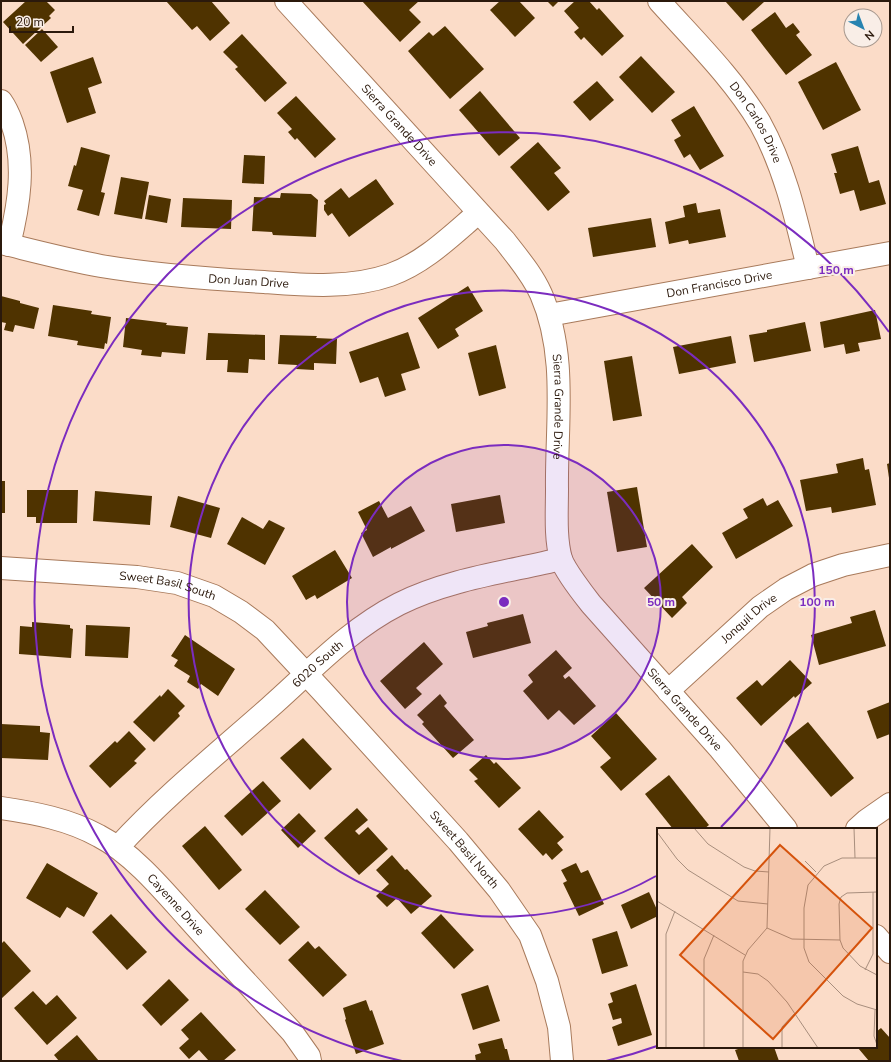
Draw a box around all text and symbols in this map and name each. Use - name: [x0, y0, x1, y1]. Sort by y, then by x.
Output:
- scale bar: [10, 8, 73, 34]
- north arrow: [843, 8, 883, 48]
- text: 20 m: [16, 14, 44, 30]
- text: N: [861, 27, 877, 43]
- street label: Don Carlos Drive: [726, 78, 786, 165]
- street label: Sierra Grande Drive: [358, 81, 441, 170]
- text: 150 m: [818, 262, 854, 278]
- street label: Don Francisco Drive: [665, 267, 773, 302]
- street label: Don Juan Drive: [208, 270, 289, 292]
- street label: Sierra Grande Drive: [549, 353, 567, 460]
- street label: Sweet Basil South: [119, 568, 218, 604]
- street label: Jonquil Drive: [717, 590, 780, 647]
- text: 50 m: [647, 594, 675, 610]
- text: 100 m: [799, 594, 835, 610]
- centre of rings: [497, 595, 511, 609]
- street label: 6020 South: [289, 637, 347, 691]
- street label: Sierra Grande Drive: [644, 665, 726, 754]
- street label: Sweet Basil North: [426, 807, 503, 892]
- inset map: [657, 828, 877, 1048]
- street label: Cayenne Drive: [144, 870, 208, 939]

